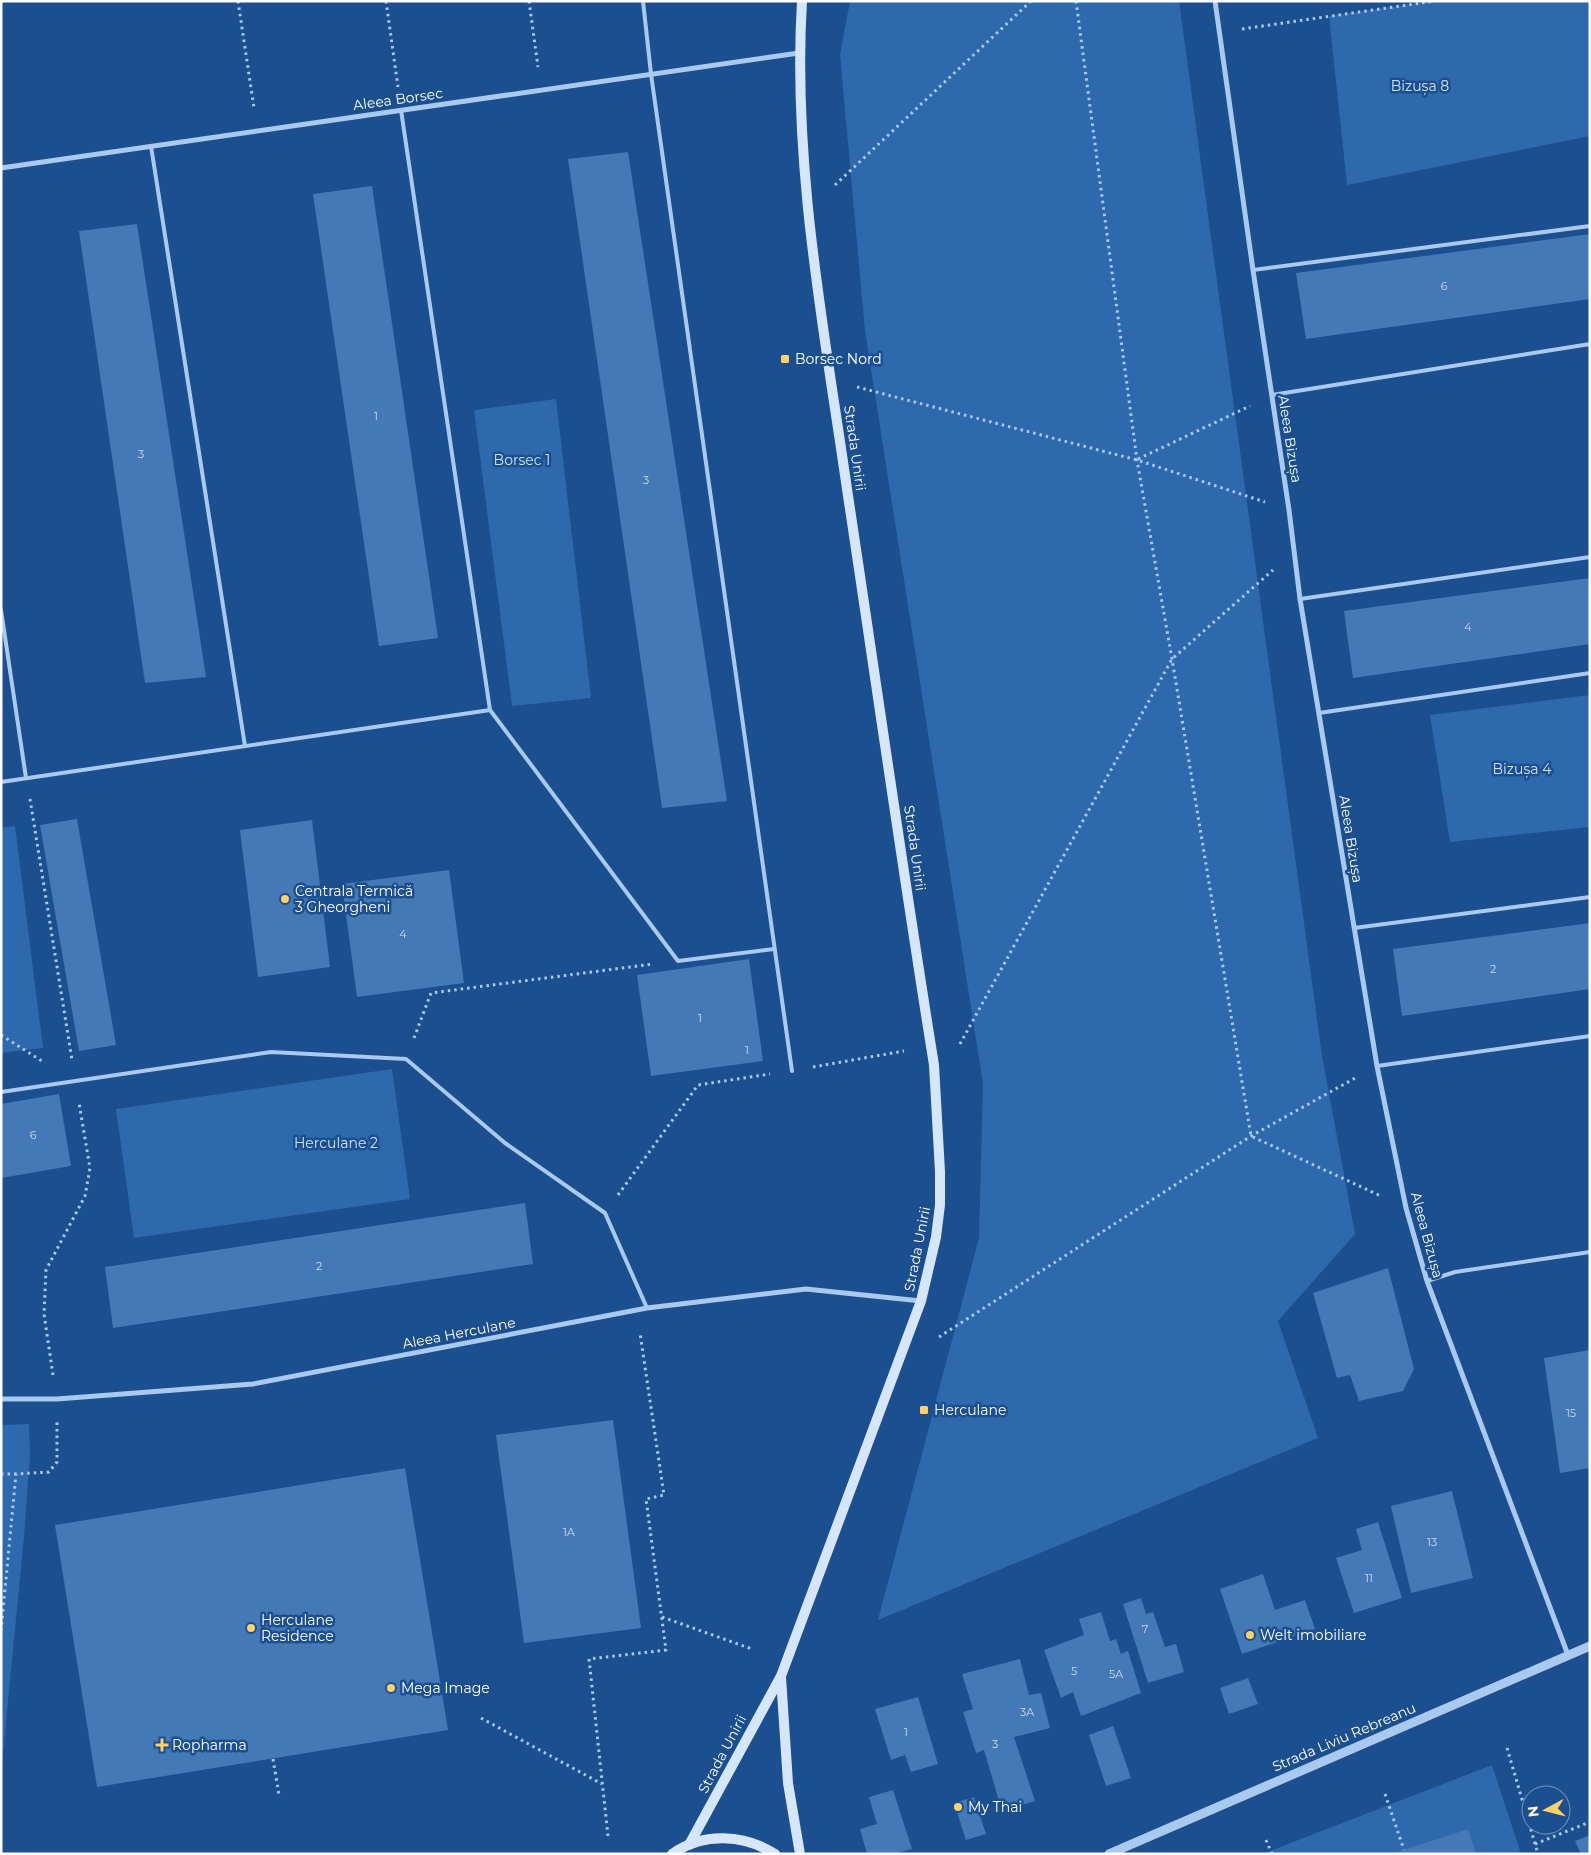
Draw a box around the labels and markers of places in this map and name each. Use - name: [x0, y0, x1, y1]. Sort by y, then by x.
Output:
- place label: Borsec Nord: [795, 350, 882, 368]
- marker: Borsec Nord: [779, 353, 791, 365]
- place label: Centrala Termică 3 Gheorgheni: [295, 882, 413, 916]
- marker: Centrala Termică 3 Gheorgheni: [279, 893, 291, 905]
- place label: Herculane: [934, 1401, 1007, 1419]
- marker: Herculane: [918, 1404, 930, 1416]
- place label: Herculane Residence: [261, 1611, 334, 1645]
- marker: Herculane Residence: [245, 1622, 257, 1634]
- place label: Welt imobiliare: [1260, 1626, 1367, 1644]
- marker: Welt imobiliare: [1244, 1629, 1256, 1641]
- place label: Mega Image: [401, 1679, 490, 1697]
- marker: Mega Image: [385, 1682, 397, 1694]
- place label: Ropharma: [172, 1736, 247, 1754]
- marker: Ropharma: [156, 1739, 168, 1751]
- place label: My Thai: [968, 1798, 1022, 1816]
- marker: My Thai: [952, 1801, 964, 1813]

